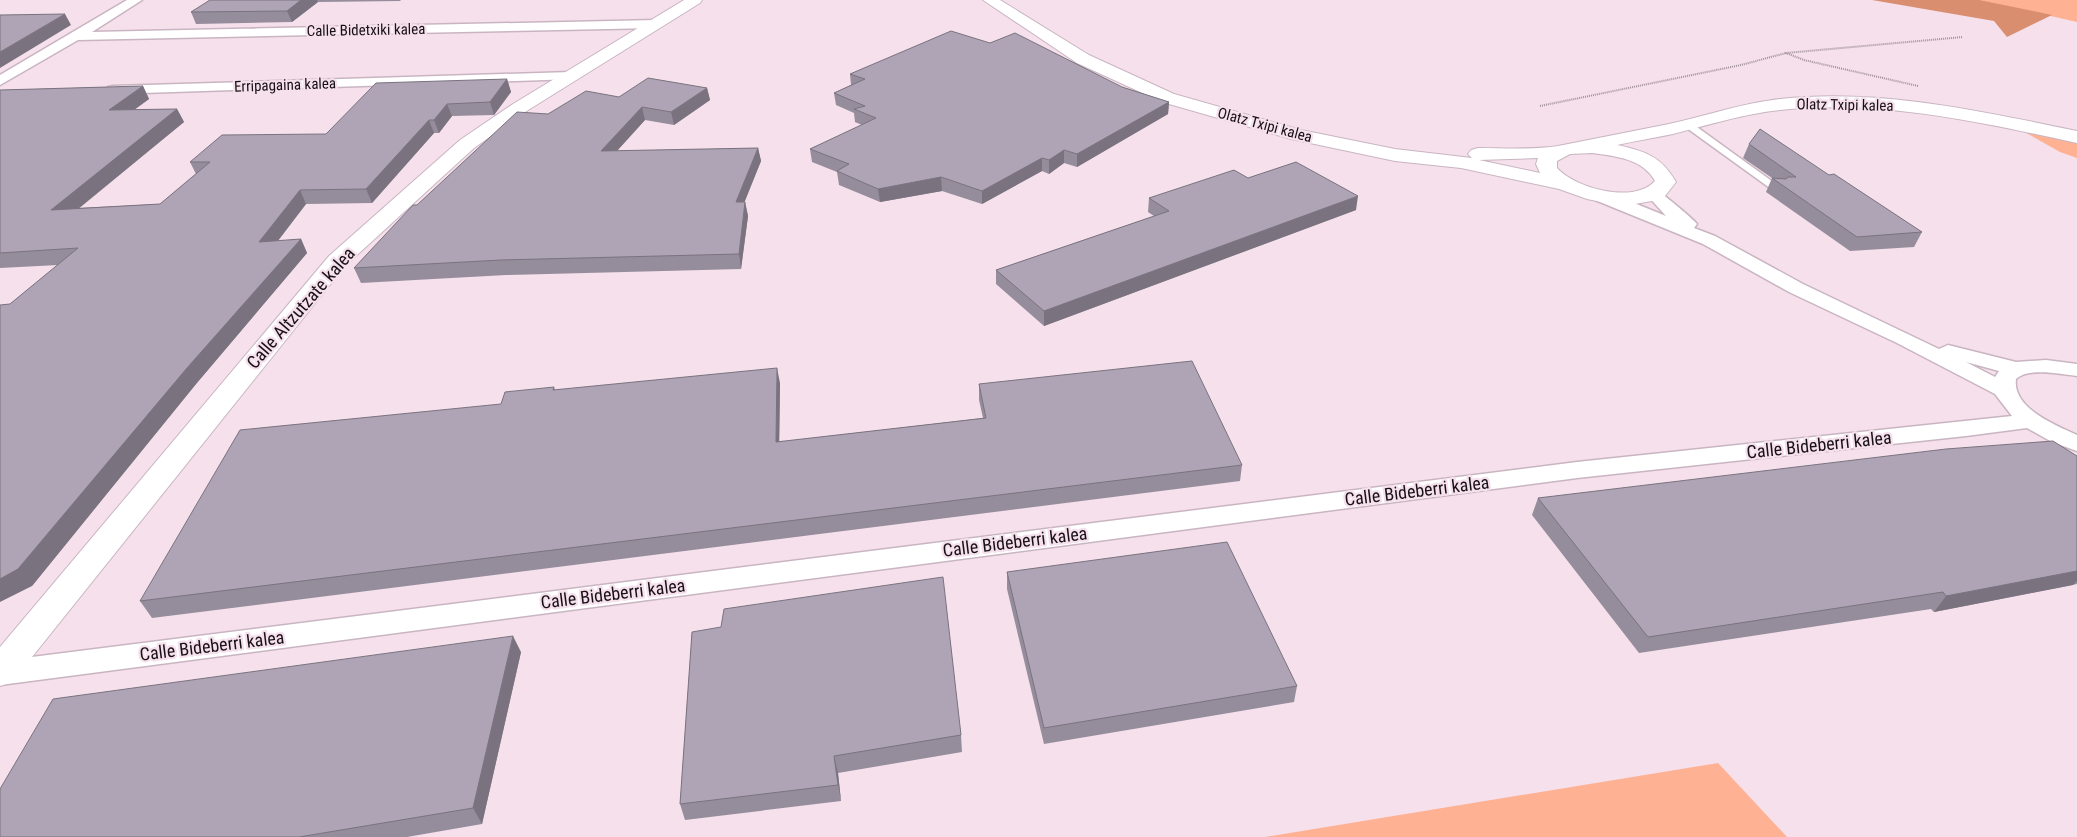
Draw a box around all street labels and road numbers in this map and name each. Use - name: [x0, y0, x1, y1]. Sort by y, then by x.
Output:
- street label: Calle Bidetxiki kalea: [306, 20, 426, 40]
- street label: Erripagaina kalea: [234, 74, 336, 96]
- street label: Olatz Txipi kalea: [1796, 95, 1894, 115]
- street label: Olatz Txipi kalea: [1216, 104, 1314, 146]
- street label: Calle Altzutzate kalea: [242, 243, 359, 373]
- street label: Calle Bideberri kalea: [1746, 426, 1892, 463]
- street label: Calle Bideberri kalea: [1343, 471, 1490, 510]
- street label: Calle Bideberri kalea: [941, 522, 1088, 561]
- street label: Calle Bideberri kalea: [539, 574, 686, 613]
- street label: Calle Bideberri kalea: [138, 626, 285, 665]

